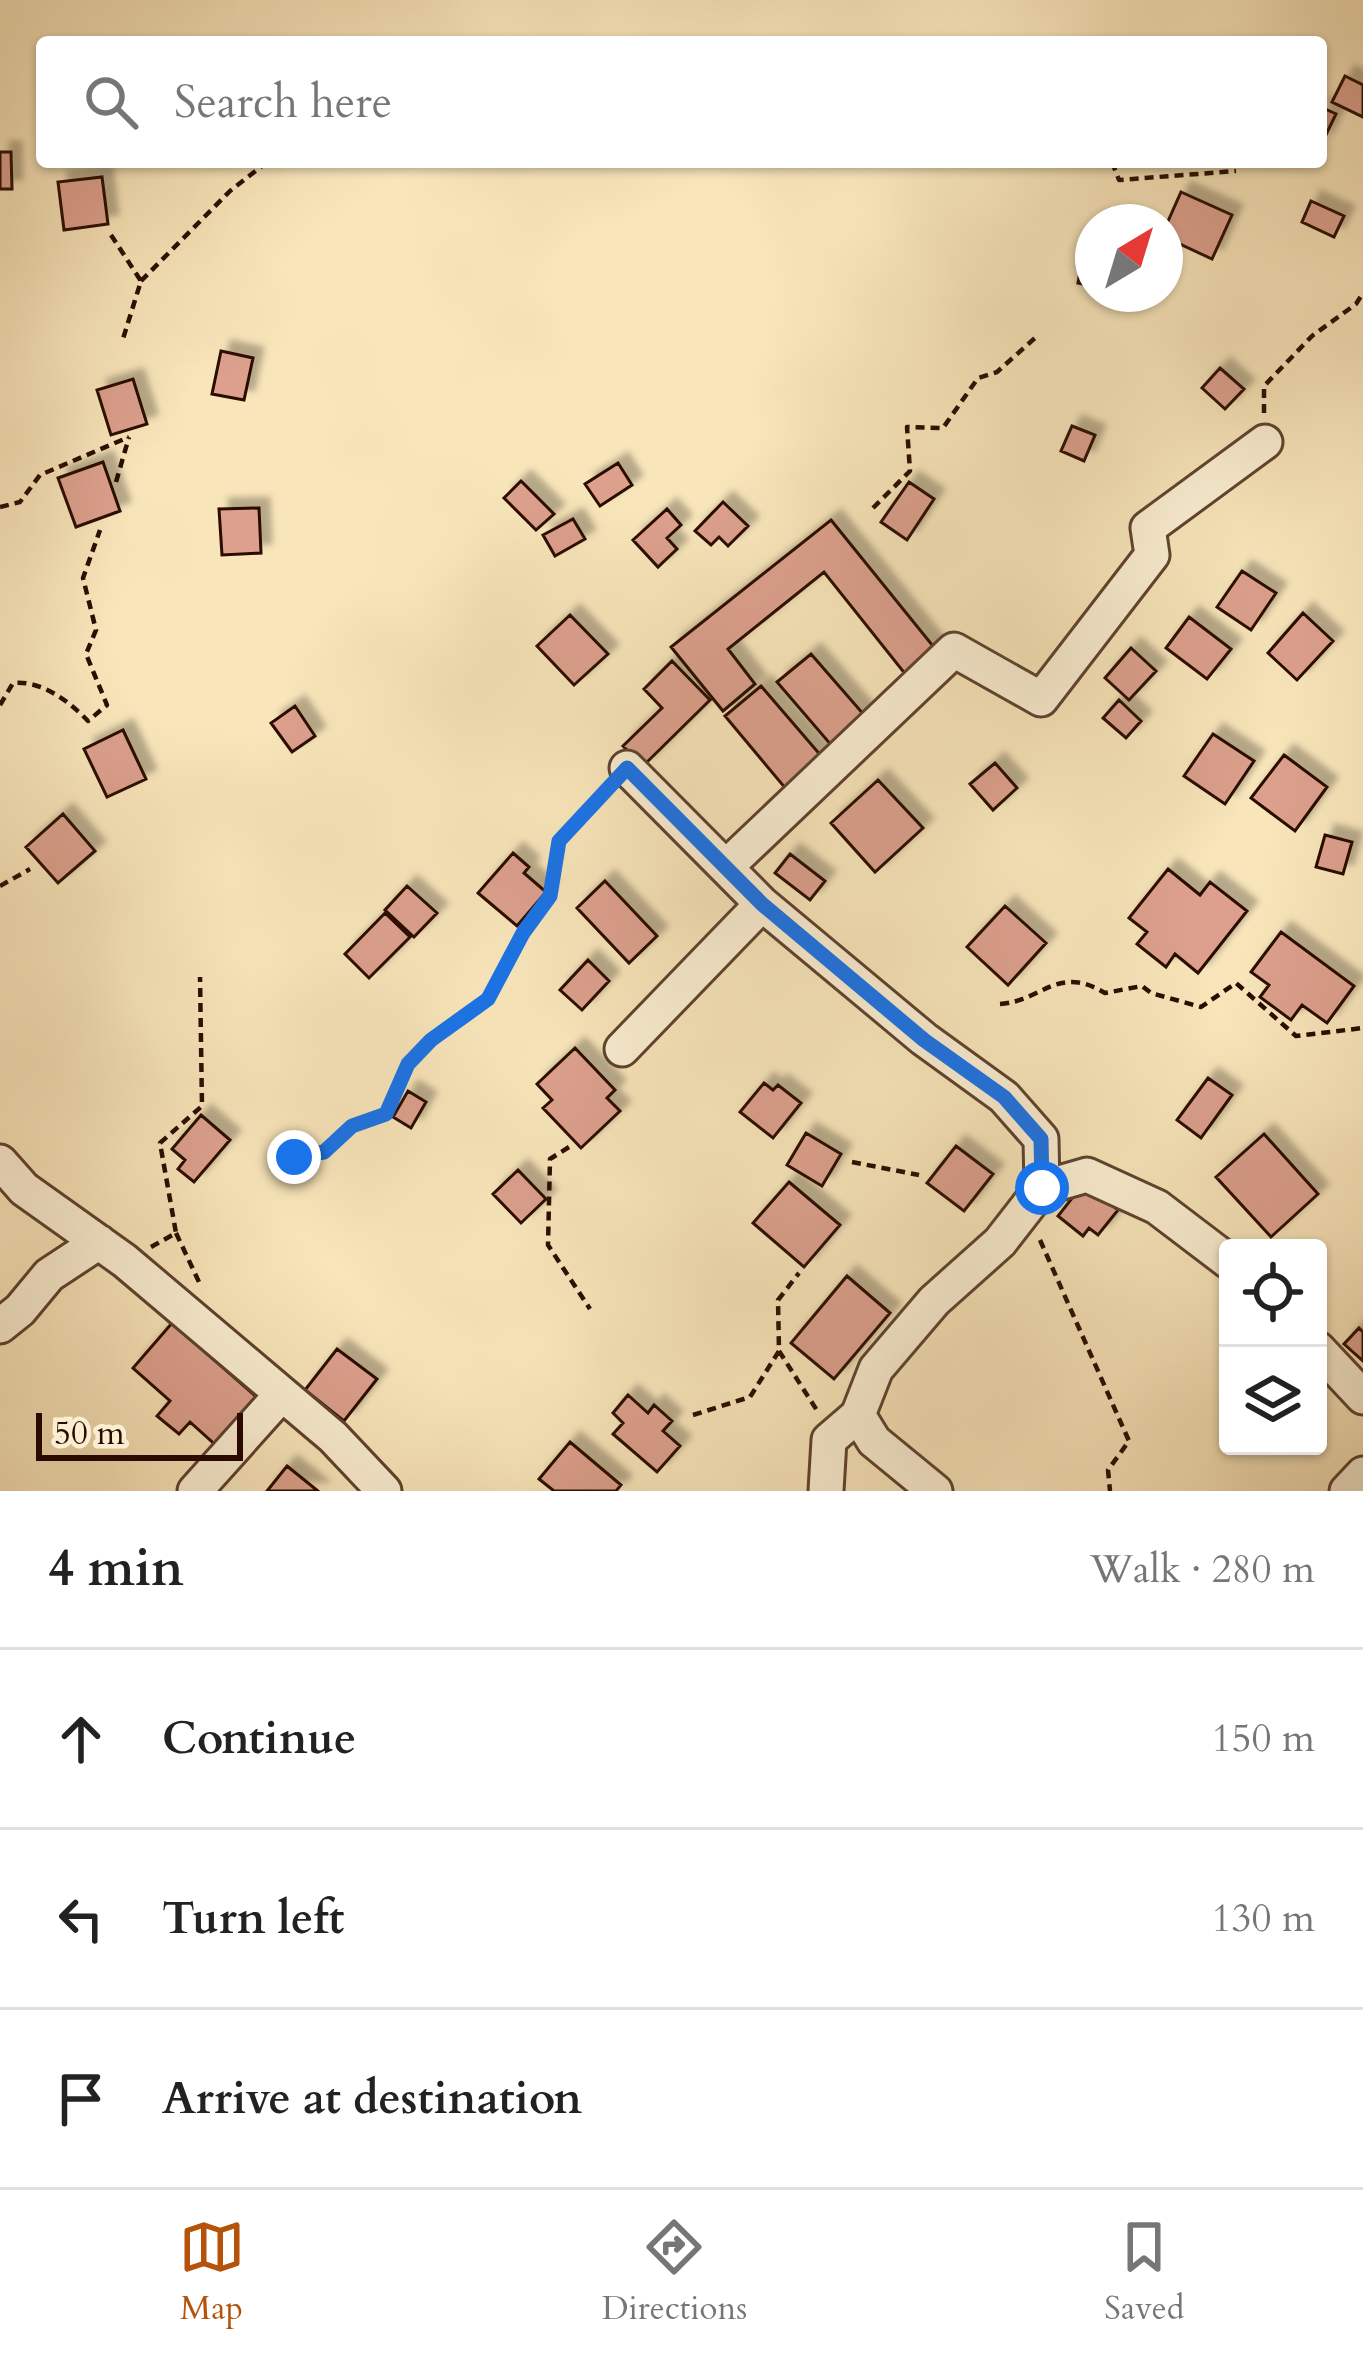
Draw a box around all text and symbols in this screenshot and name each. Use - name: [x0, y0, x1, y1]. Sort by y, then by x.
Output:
- search box: [36, 36, 1327, 168]
- icon: search: [78, 69, 144, 135]
- text: Search here: [174, 72, 392, 133]
- north arrow: [1075, 204, 1183, 312]
- route end: [267, 1130, 321, 1184]
- route start: [1015, 1161, 1069, 1215]
- map controls: [1219, 1239, 1327, 1455]
- button: locate: [1219, 1239, 1327, 1347]
- button: layers: [1219, 1347, 1327, 1455]
- scale bar: [36, 1407, 243, 1460]
- text: 50 m: [54, 1411, 125, 1456]
- text: 4 min: [48, 1534, 184, 1604]
- text: Walk · 280 m: [1090, 1543, 1315, 1596]
- icon: ahead: [48, 1706, 114, 1772]
- text: Continue: [162, 1708, 356, 1769]
- text: 150 m: [1212, 1712, 1315, 1765]
- icon: left: [48, 1886, 114, 1952]
- text: Turn left: [162, 1888, 344, 1949]
- text: 130 m: [1212, 1892, 1315, 1945]
- icon: arrive: [48, 2066, 114, 2132]
- text: Arrive at destination: [162, 2068, 582, 2129]
- tab: Map: [179, 2214, 245, 2331]
- tab: Directions: [602, 2214, 747, 2331]
- tab: Saved: [1104, 2214, 1184, 2331]

